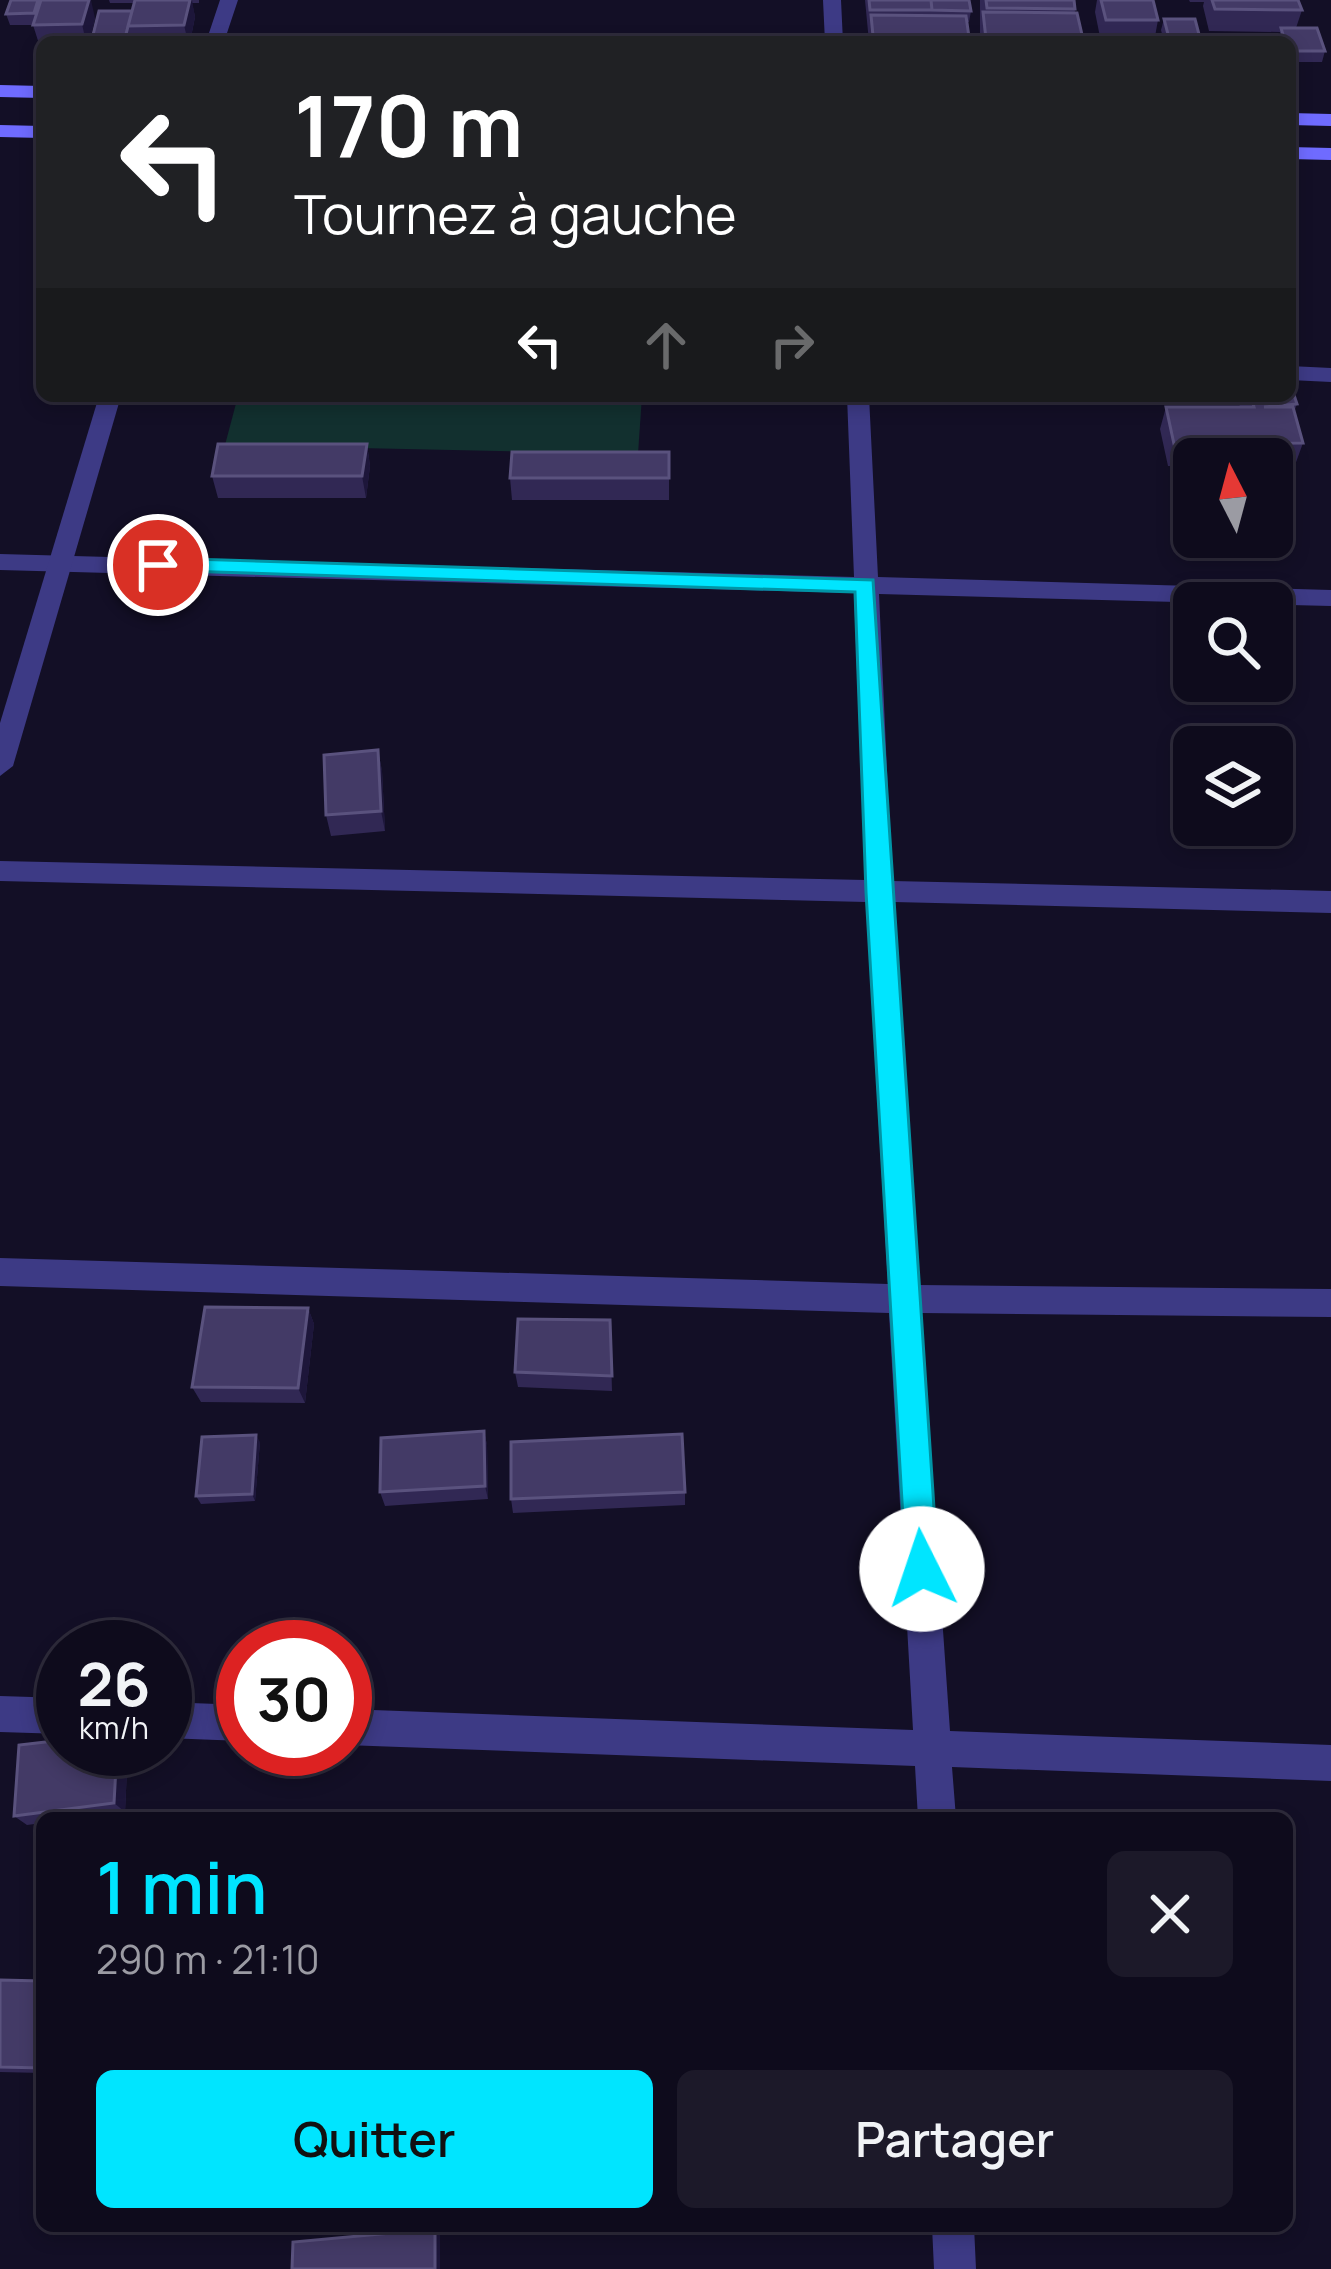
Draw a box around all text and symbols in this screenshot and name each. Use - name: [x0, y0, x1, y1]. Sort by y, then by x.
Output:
- text: 170 m: [294, 67, 523, 182]
- icon: left: [96, 84, 252, 240]
- text: Tournez à gauche: [294, 176, 737, 250]
- icon: left: [507, 312, 573, 378]
- icon: ahead: [633, 312, 699, 378]
- icon: right: [759, 312, 825, 378]
- north arrow: [1173, 438, 1293, 558]
- map controls: [1173, 438, 1293, 846]
- pin: [107, 514, 209, 616]
- icon: arrive: [125, 532, 191, 598]
- button: search: [1173, 582, 1293, 702]
- button: layers: [1173, 726, 1293, 846]
- position arrow: [859, 1506, 985, 1632]
- speed limit sign: 30: [216, 1620, 372, 1776]
- text: 26: [77, 1642, 151, 1724]
- text: km/h: [79, 1707, 149, 1748]
- text: 1 min: [96, 1837, 268, 1936]
- button: close: [1107, 1851, 1233, 1977]
- text: 290 m · 21:10: [96, 1932, 320, 1986]
- button: Quitter: [96, 2070, 653, 2208]
- button: Partager: [677, 2070, 1233, 2208]

